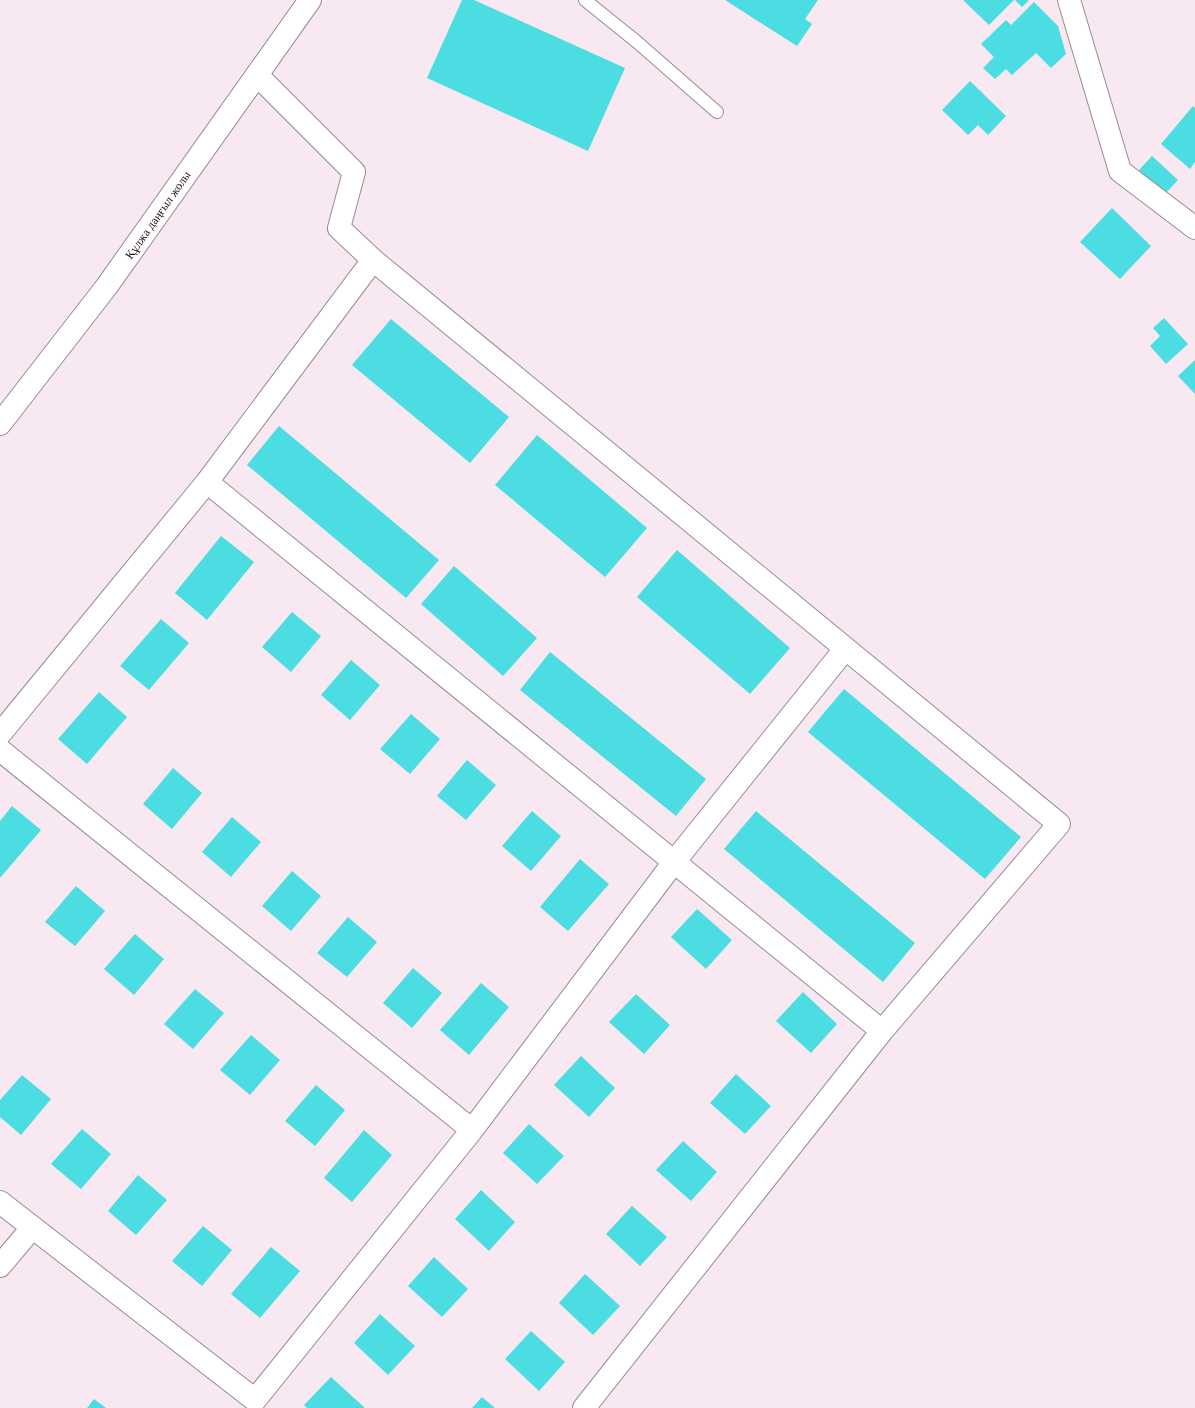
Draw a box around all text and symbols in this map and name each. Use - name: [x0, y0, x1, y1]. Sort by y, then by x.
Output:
- street label: Құлжа даңғыл жолы: [122, 168, 194, 262]

